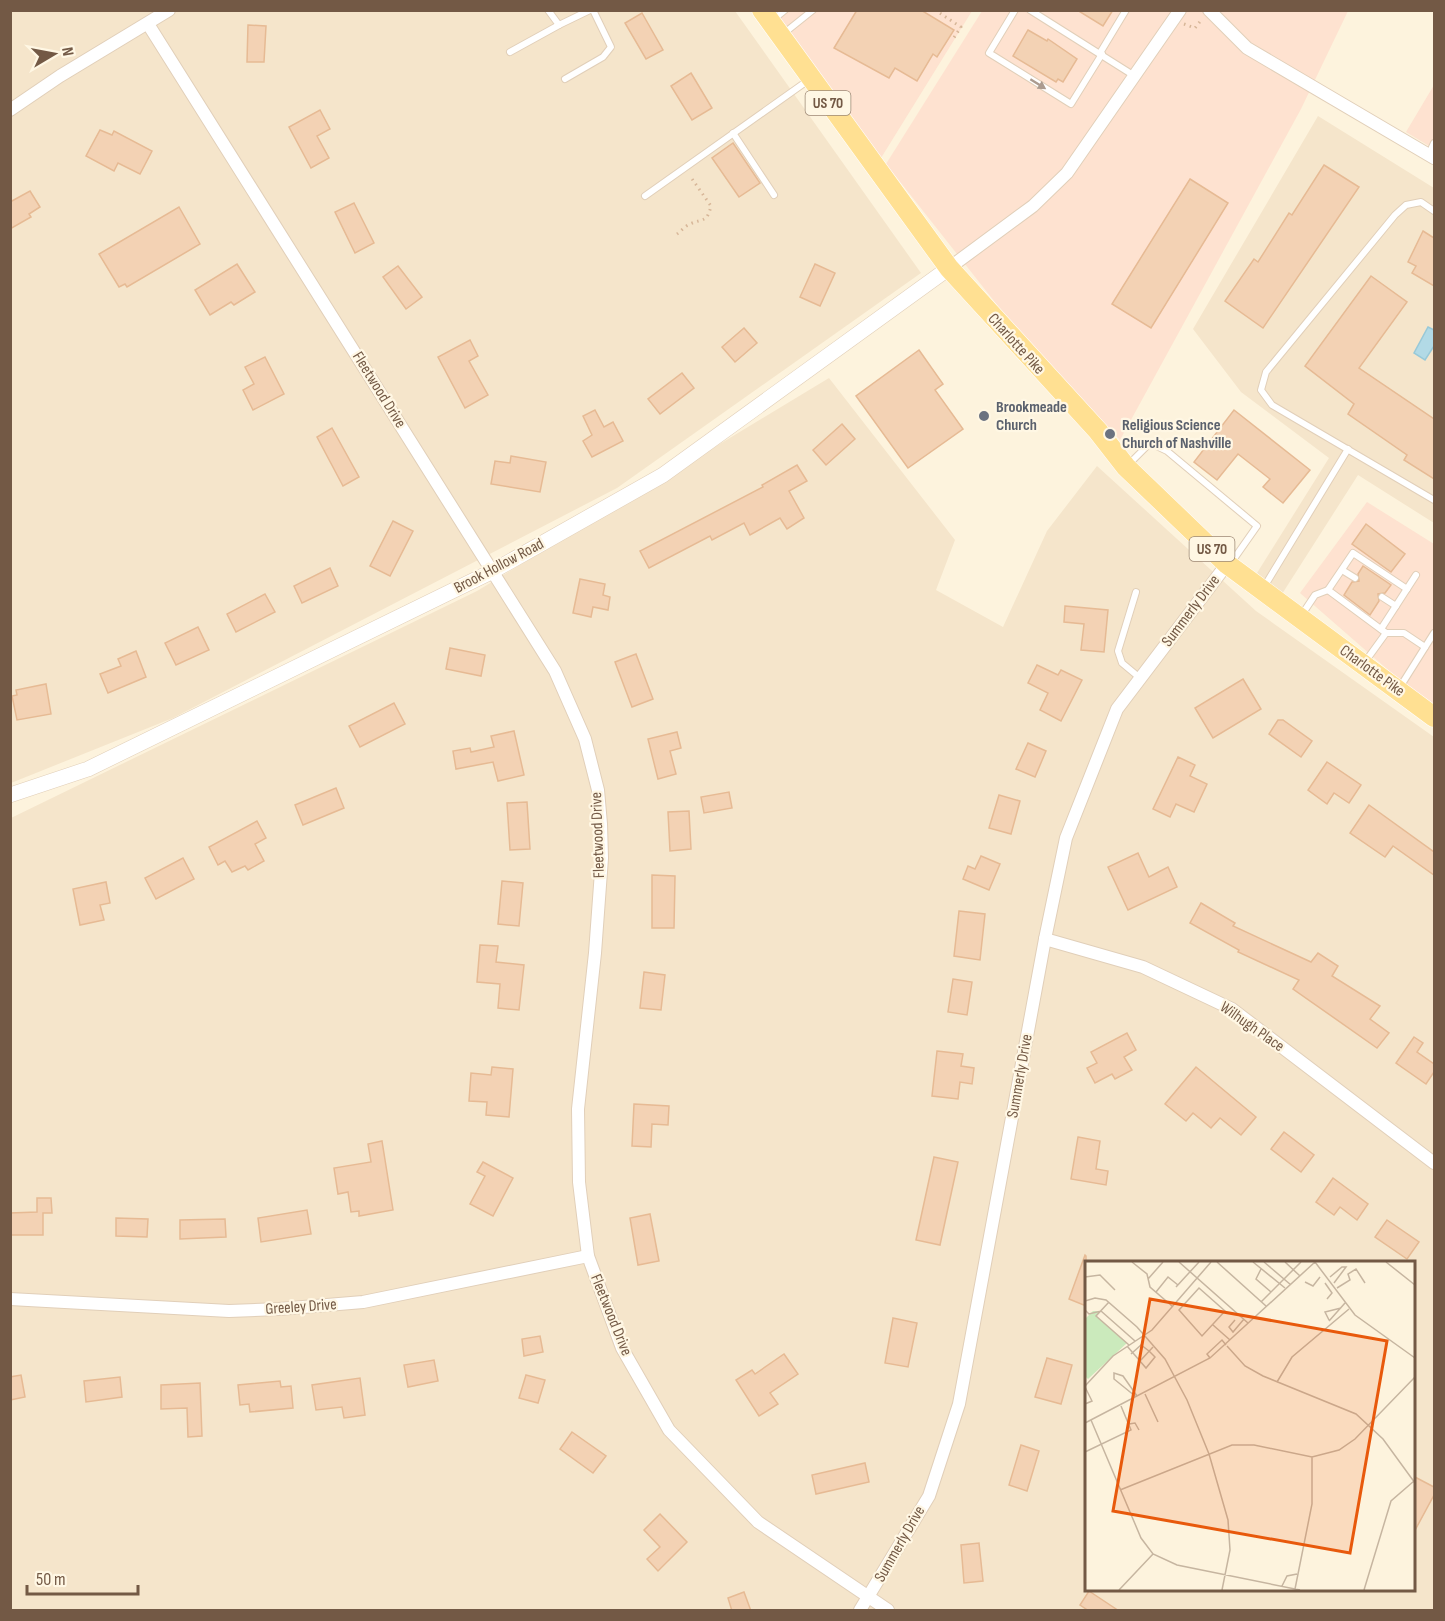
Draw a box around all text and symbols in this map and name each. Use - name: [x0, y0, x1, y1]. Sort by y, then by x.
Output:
- north arrow: [24, 24, 84, 84]
- text: N: [57, 46, 77, 58]
- one-way arrow: [1030, 78, 1046, 89]
- road number: US 70: [806, 91, 850, 115]
- street label: Charlotte Pike: [984, 310, 1048, 378]
- street label: Fleetwood Drive: [348, 348, 410, 432]
- place label: Brookmeade Church: [996, 398, 1067, 435]
- marker: Brookmeade Church: [977, 409, 991, 423]
- place label: Religious Science Church of Nashville: [1122, 416, 1232, 453]
- marker: Religious Science Church of Nashville: [1103, 427, 1117, 441]
- street label: Brook Hollow Road: [451, 534, 547, 598]
- road number: US 70: [1190, 537, 1234, 561]
- street label: Summerly Drive: [1158, 571, 1224, 651]
- street label: Charlotte Pike: [1336, 641, 1408, 701]
- street label: Fleetwood Drive: [587, 792, 609, 878]
- street label: Wilhugh Place: [1216, 998, 1288, 1056]
- street label: Summerly Drive: [1003, 1033, 1037, 1119]
- inset map: [1085, 1261, 1415, 1591]
- street label: Fleetwood Drive: [586, 1272, 636, 1358]
- street label: Greeley Drive: [265, 1295, 337, 1319]
- street label: Summerly Drive: [871, 1503, 929, 1585]
- scale bar: [27, 1558, 138, 1596]
- text: 50 m: [36, 1569, 66, 1590]

